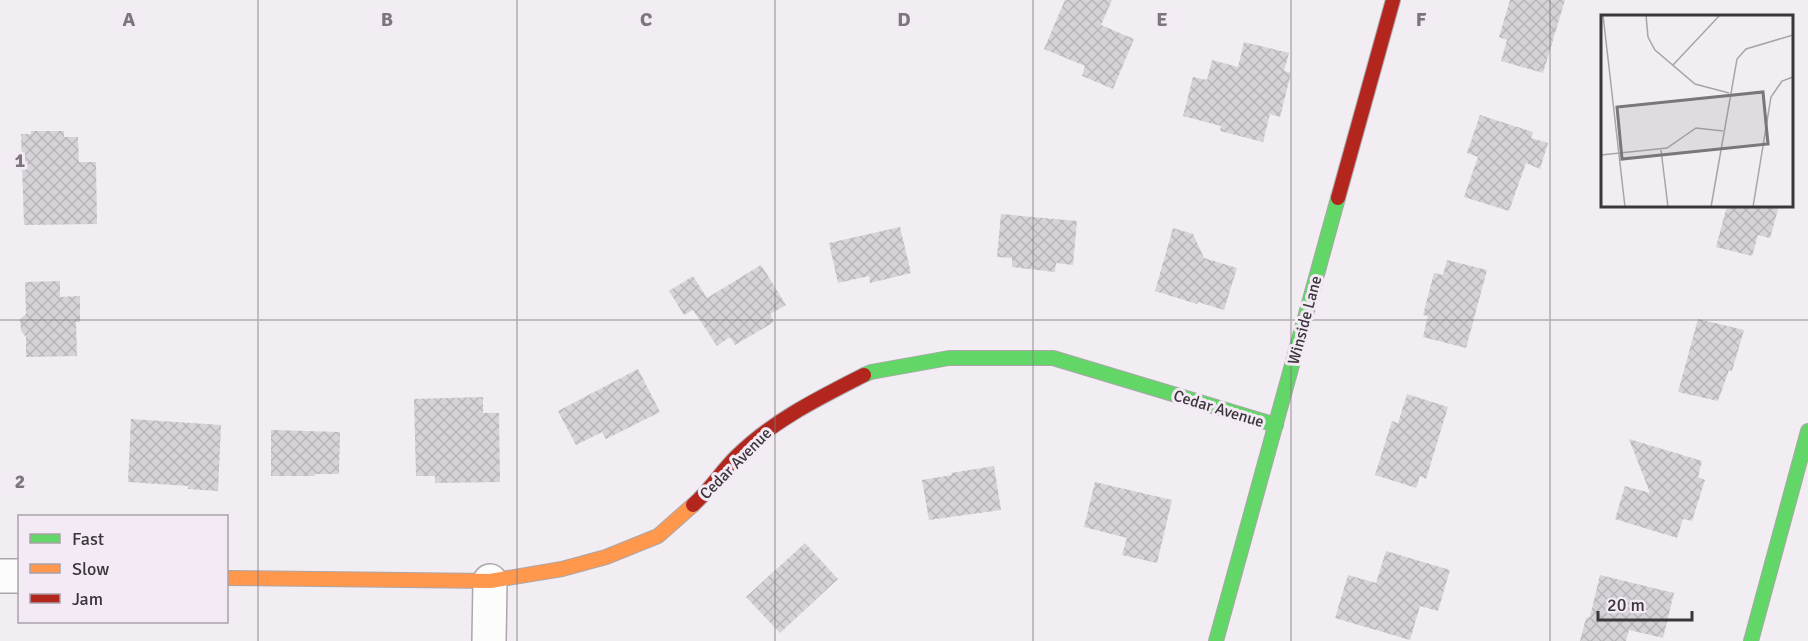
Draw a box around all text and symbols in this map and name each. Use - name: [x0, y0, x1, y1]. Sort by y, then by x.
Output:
- text: A: [123, 7, 136, 32]
- text: B: [381, 7, 393, 32]
- text: C: [640, 7, 652, 32]
- text: D: [897, 7, 911, 32]
- text: E: [1156, 7, 1168, 32]
- text: F: [1416, 7, 1427, 32]
- inset map: [1601, 15, 1793, 207]
- text: 1: [15, 148, 26, 173]
- street label: Winside Lane: [1284, 274, 1326, 367]
- street label: Cedar Avenue: [1171, 386, 1266, 432]
- street label: Cedar Avenue: [696, 424, 776, 504]
- text: 2: [15, 469, 25, 494]
- legend: [18, 515, 228, 623]
- text: Fast: [72, 528, 104, 550]
- text: Slow: [72, 558, 109, 580]
- scale bar: [1598, 584, 1692, 622]
- text: Jam: [72, 588, 103, 610]
- text: 20 m: [1607, 594, 1645, 616]

